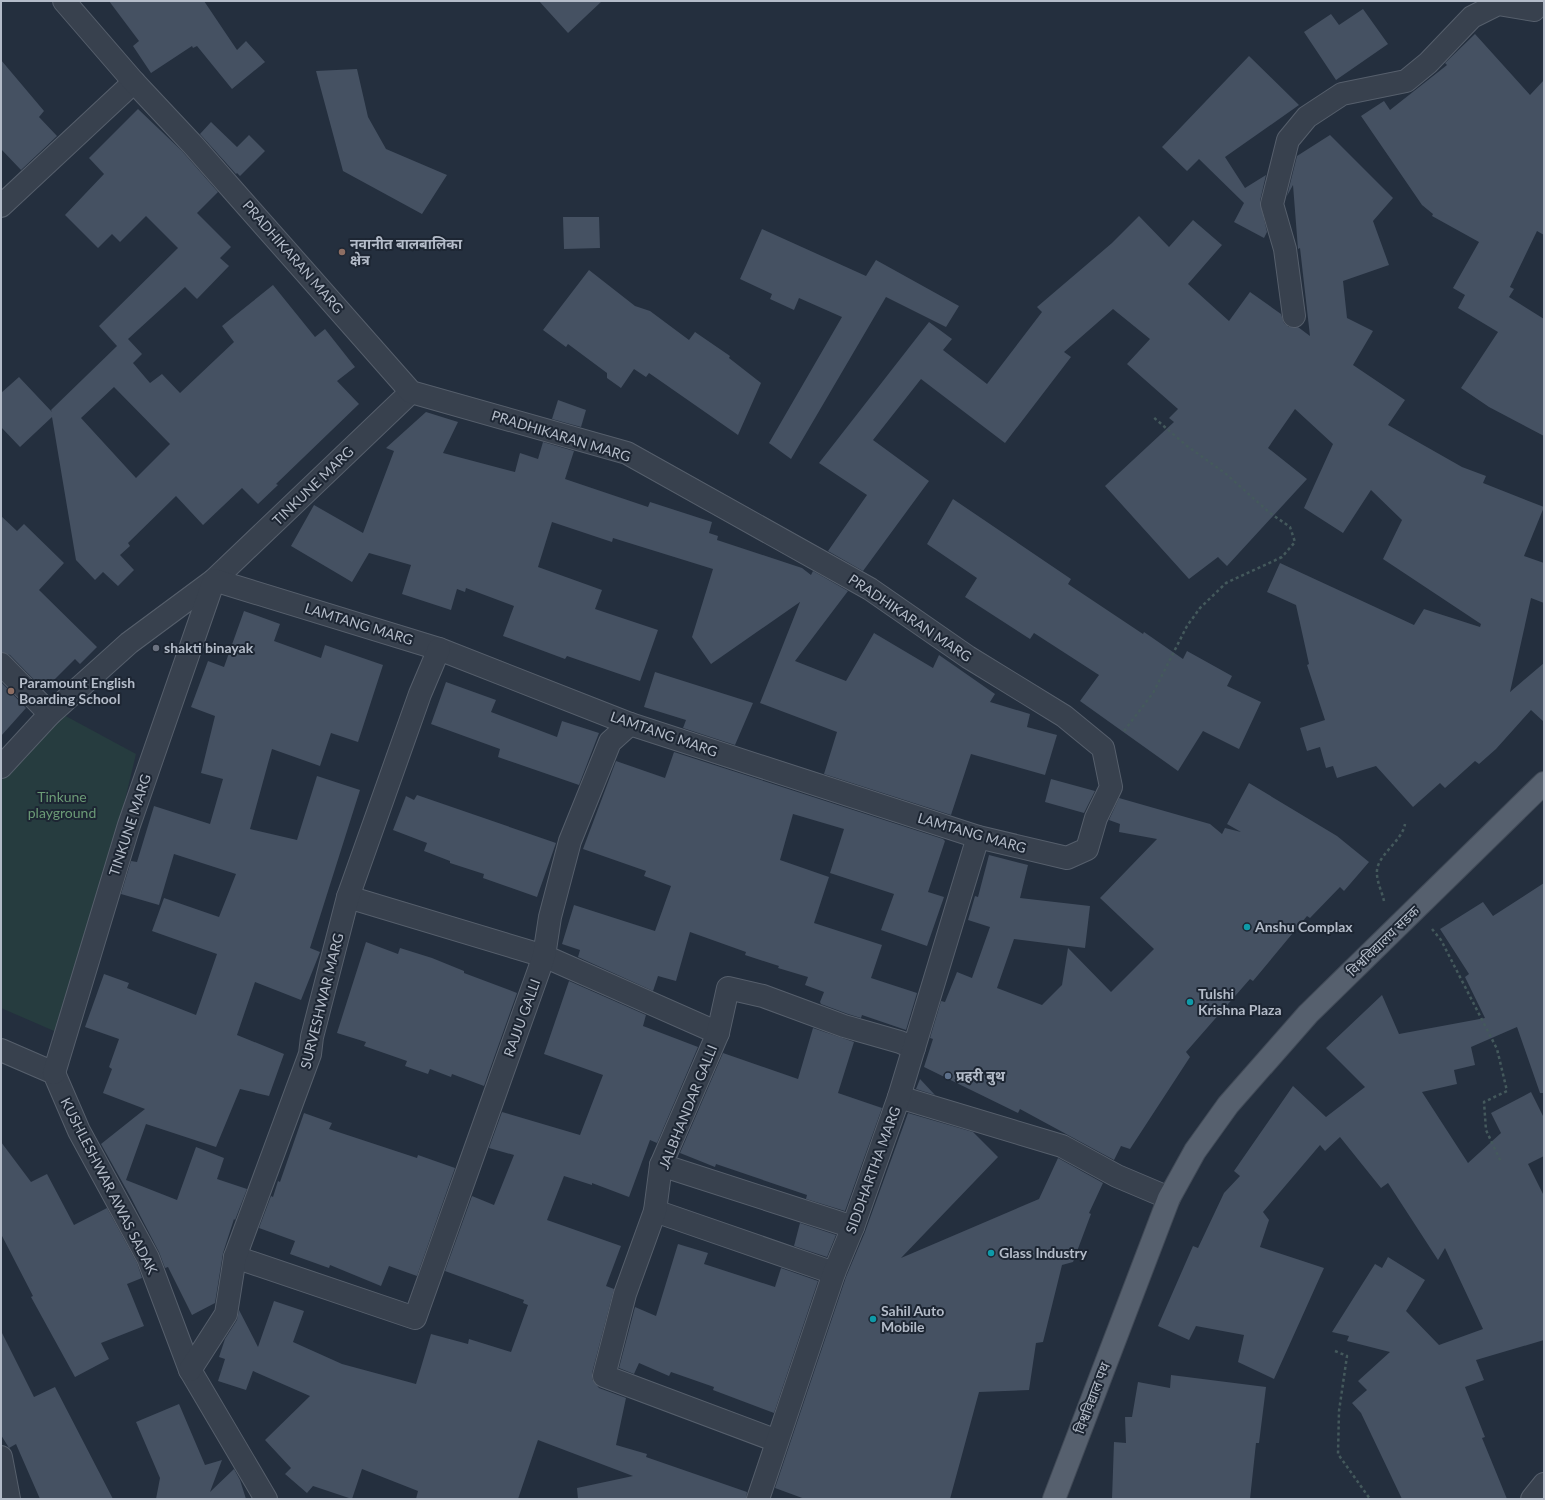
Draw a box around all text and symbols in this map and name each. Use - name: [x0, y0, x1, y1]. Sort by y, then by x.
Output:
- street label: PRADHIKARAN MARG: [240, 197, 347, 317]
- place label: नवानीत बालबालिका क्षेत्र: [350, 235, 463, 268]
- marker: नवानीत बालबालिका क्षेत्र: [337, 247, 347, 257]
- street label: PRADHIKARAN MARG: [490, 406, 633, 465]
- street label: TINKUNE MARG: [269, 443, 357, 529]
- street label: PRADHIKARAN MARG: [846, 570, 975, 665]
- street label: LAMTANG MARG: [303, 599, 415, 648]
- place label: shakti binayak: [164, 639, 254, 656]
- marker: shakti binayak: [151, 643, 161, 653]
- place label: Paramount English Boarding School: [19, 674, 135, 707]
- marker: Paramount English Boarding School: [6, 686, 16, 696]
- street label: LAMTANG MARG: [608, 707, 720, 760]
- street label: TINKUNE MARG: [105, 772, 154, 878]
- park label: Tinkune playground: [28, 788, 96, 821]
- street label: LAMTANG MARG: [916, 809, 1028, 856]
- street label: विश्वविद्यालय सडक: [1343, 902, 1422, 979]
- place label: Anshu Complax: [1254, 918, 1353, 935]
- marker: Anshu Complax: [1242, 922, 1252, 932]
- street label: SURVESHWAR MARG: [296, 931, 347, 1071]
- street label: RAJJU GALLI: [500, 977, 543, 1059]
- place label: Tulshi Krishna Plaza: [1198, 985, 1282, 1018]
- marker: Tulshi Krishna Plaza: [1185, 997, 1195, 1007]
- street label: JALBHANDAR GALLI: [655, 1042, 720, 1171]
- place label: प्रहरी बुथ: [956, 1067, 1006, 1086]
- marker: प्रहरी बुथ: [943, 1071, 953, 1081]
- street label: KUSHLESHWAR AWAS SADAK: [57, 1095, 162, 1278]
- street label: SIDDHARTHA MARG: [842, 1104, 903, 1236]
- place label: Glass Industry: [999, 1244, 1088, 1261]
- marker: Glass Industry: [986, 1248, 996, 1258]
- place label: Sahil Auto Mobile: [881, 1302, 944, 1335]
- marker: Sahil Auto Mobile: [868, 1314, 878, 1324]
- street label: विश्वविद्याल पथ: [1070, 1359, 1113, 1436]

